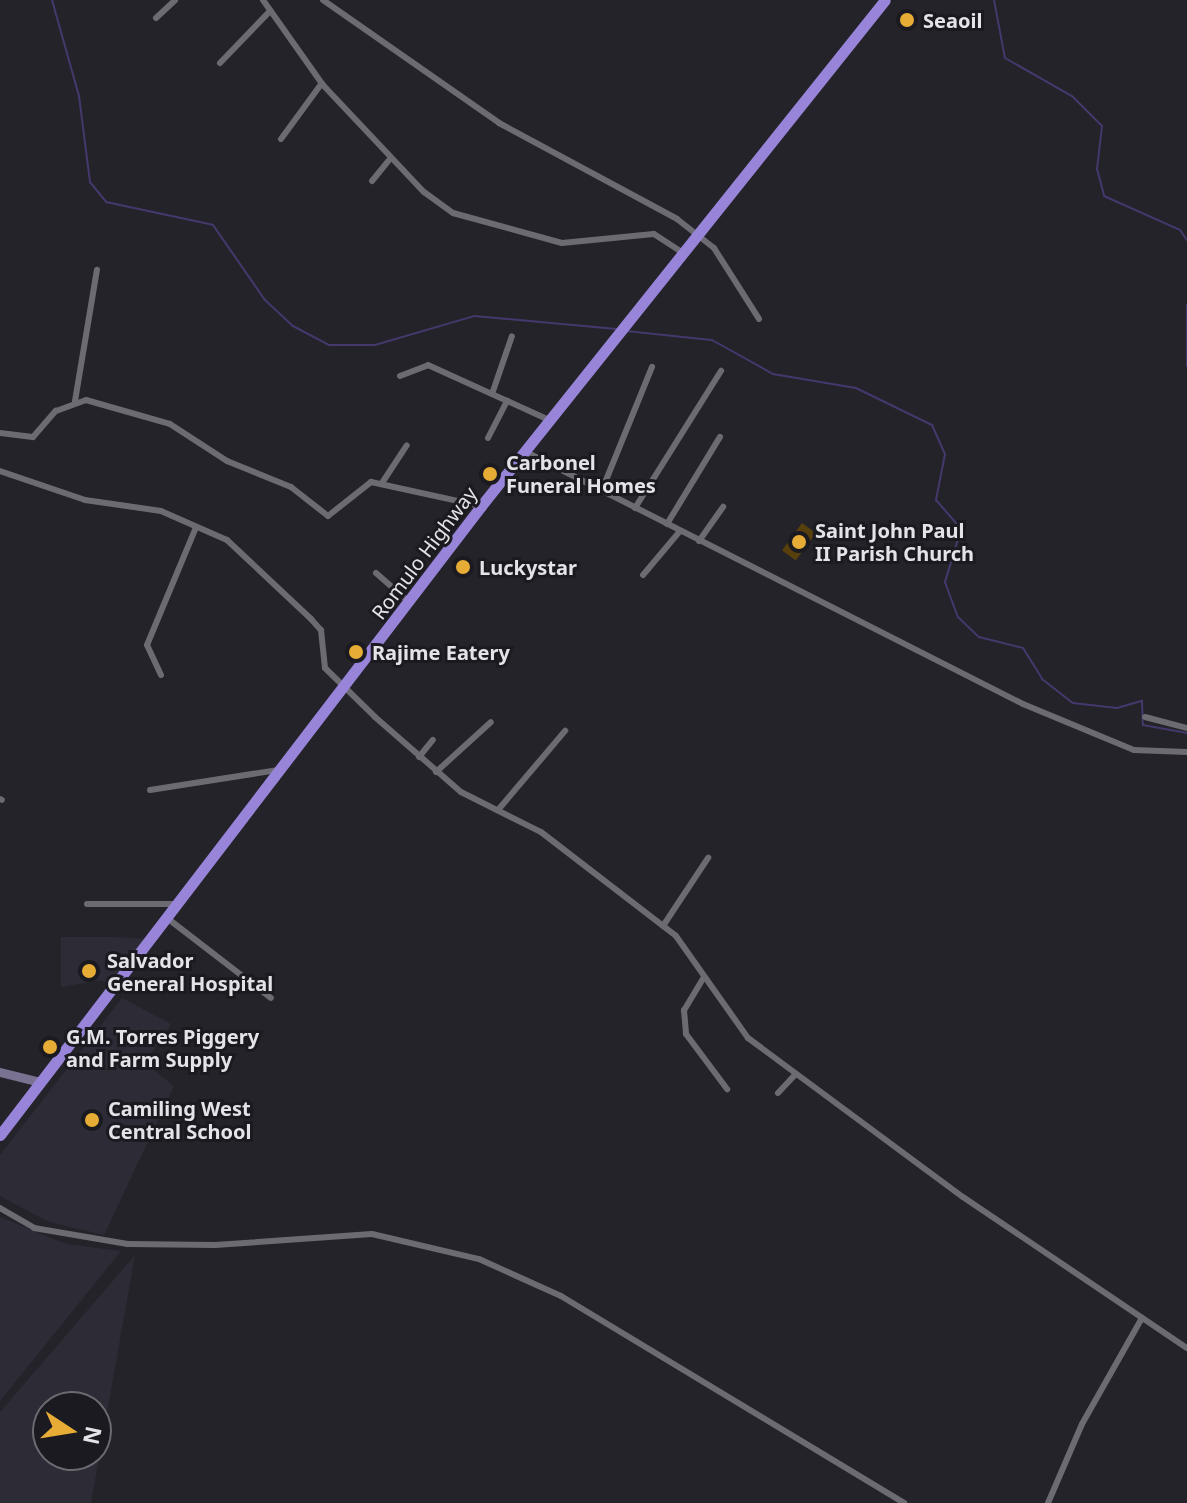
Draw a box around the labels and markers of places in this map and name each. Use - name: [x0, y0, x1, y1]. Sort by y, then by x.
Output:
- place label: Seaoil: [923, 8, 982, 32]
- marker: Seaoil: [898, 11, 916, 29]
- place label: Carbonel Funeral Homes: [506, 450, 656, 497]
- marker: Carbonel Funeral Homes: [481, 465, 499, 483]
- place label: Saint John Paul II Parish Church: [815, 518, 974, 565]
- marker: Saint John Paul II Parish Church: [790, 533, 808, 551]
- place label: Luckystar: [479, 555, 577, 579]
- marker: Luckystar: [454, 558, 472, 576]
- place label: Rajime Eatery: [372, 640, 510, 664]
- marker: Rajime Eatery: [347, 643, 365, 661]
- place label: Salvador General Hospital: [107, 948, 273, 995]
- marker: Salvador General Hospital: [78, 960, 100, 982]
- place label: G.M. Torres Piggery and Farm Supply: [66, 1024, 259, 1071]
- marker: G.M. Torres Piggery and Farm Supply: [41, 1038, 59, 1056]
- place label: Camiling West Central School: [108, 1096, 251, 1143]
- marker: Camiling West Central School: [83, 1111, 101, 1129]

